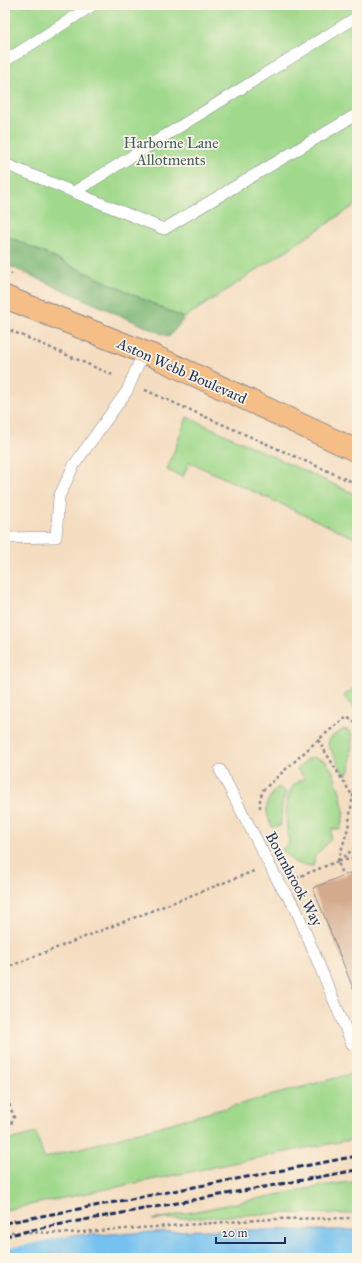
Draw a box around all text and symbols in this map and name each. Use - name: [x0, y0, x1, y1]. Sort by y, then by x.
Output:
- park label: Harborne Lane Allotments: [124, 134, 218, 169]
- street label: Aston Webb Boulevard: [114, 334, 250, 408]
- street label: Bournbrook Way: [262, 829, 327, 930]
- scale bar: [216, 1219, 285, 1245]
- text: 20 m: [222, 1226, 248, 1240]

